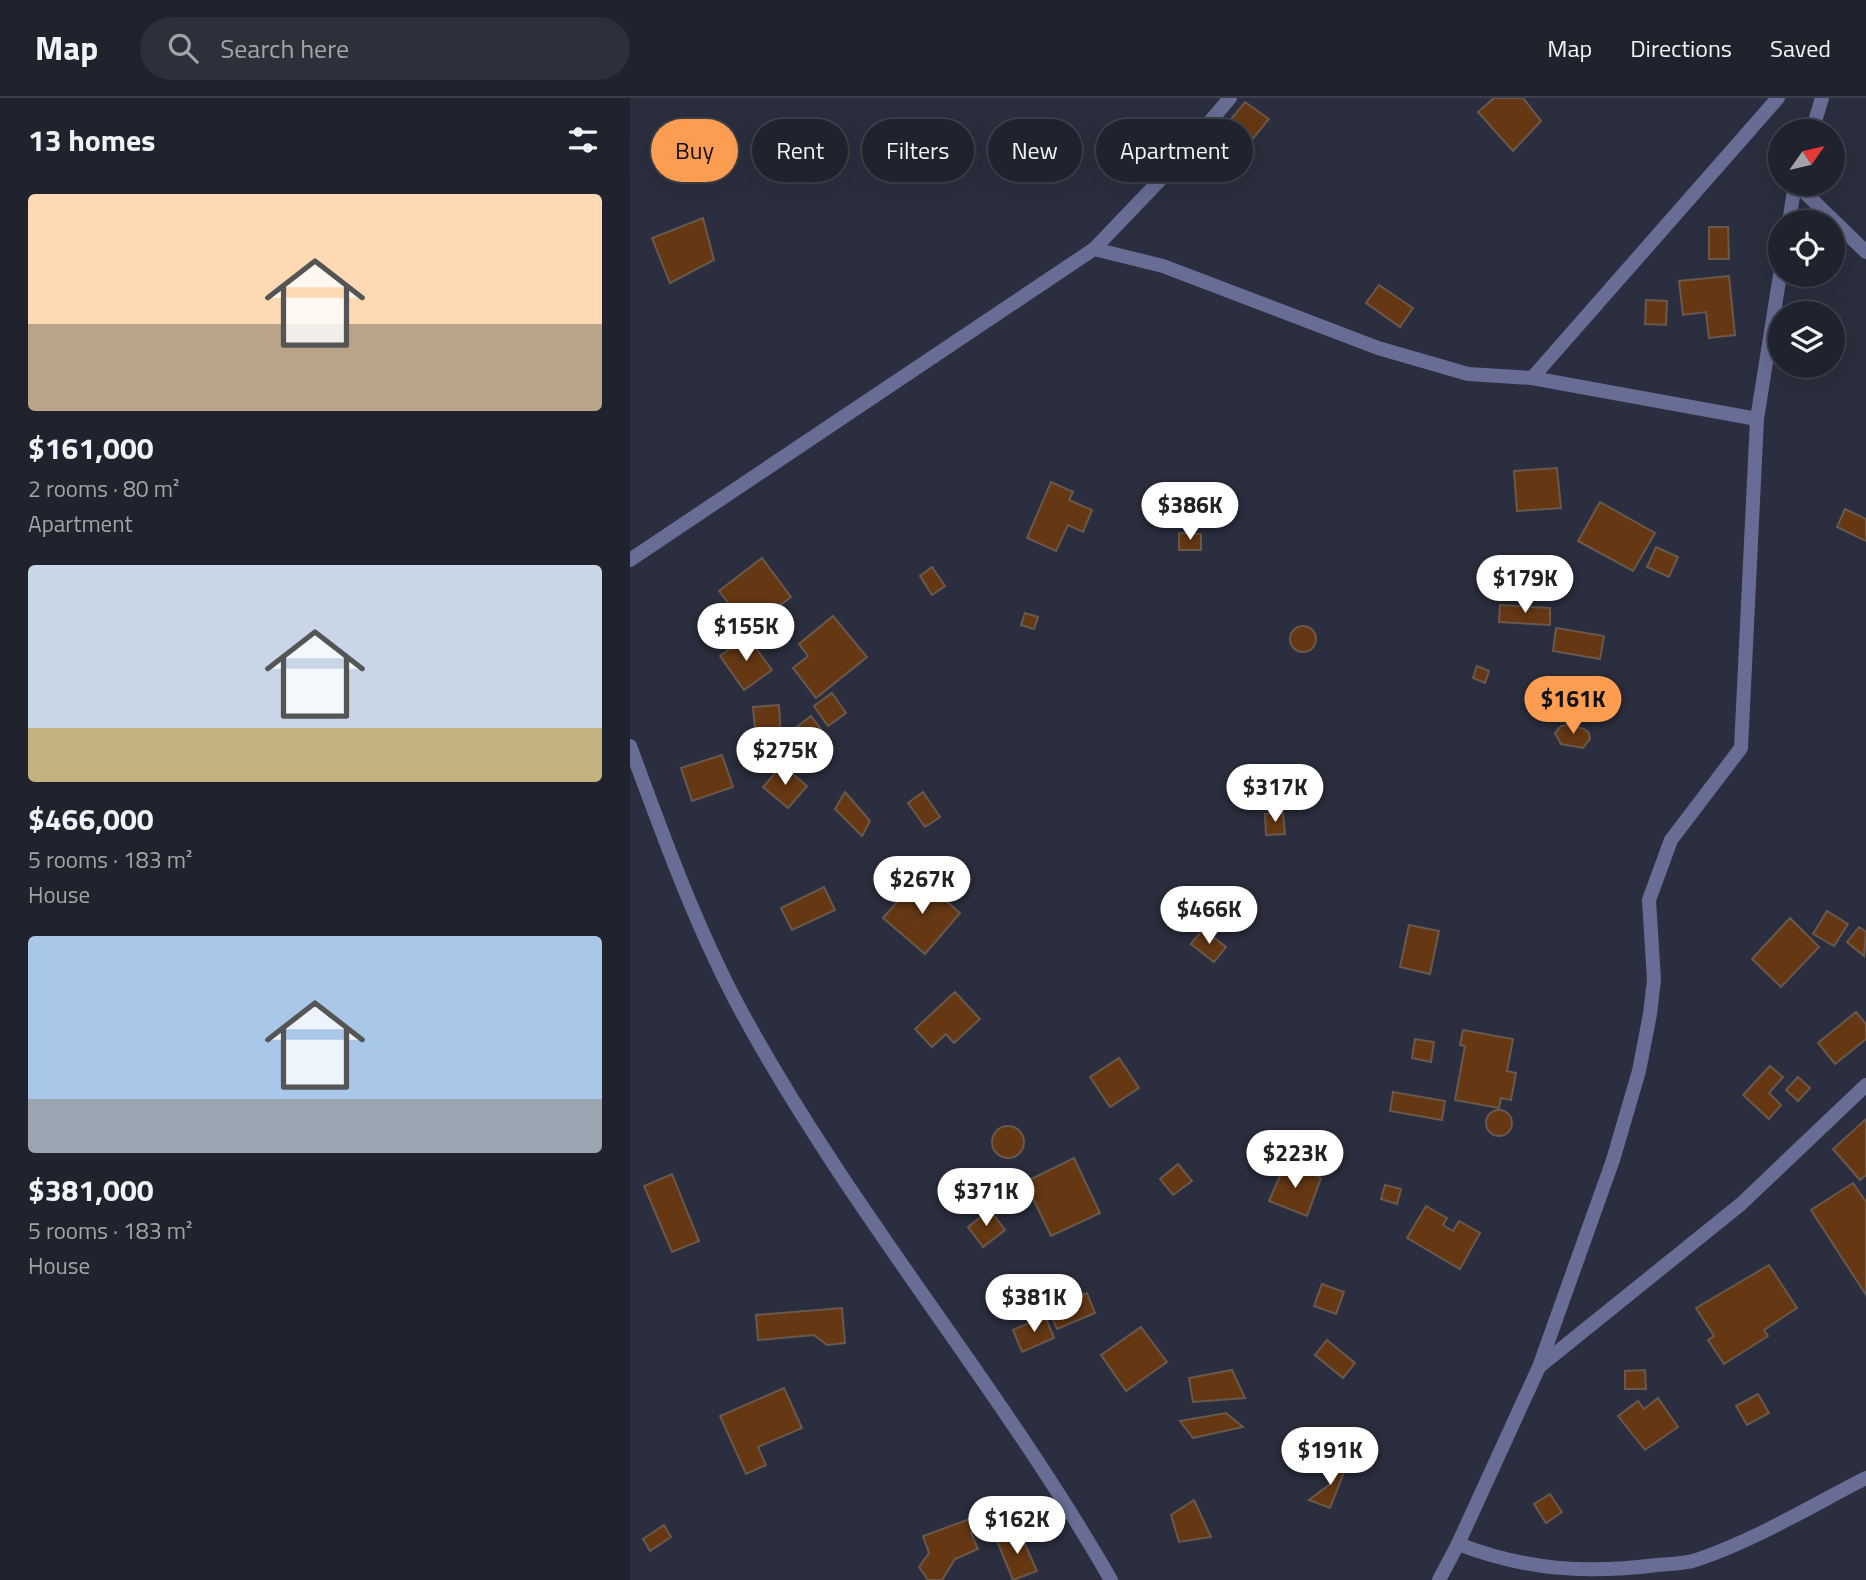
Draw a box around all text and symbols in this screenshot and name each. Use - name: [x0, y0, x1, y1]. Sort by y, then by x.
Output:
- search box: [140, 17, 630, 80]
- text: Map: [35, 23, 98, 73]
- icon: search: [164, 29, 202, 67]
- text: Search here: [220, 29, 349, 68]
- text: Map: [1547, 30, 1592, 66]
- text: Directions: [1630, 30, 1732, 66]
- text: Saved: [1770, 30, 1831, 66]
- text: 13 homes: [28, 117, 155, 163]
- chip: Buy: [651, 119, 738, 182]
- chip: Rent: [752, 119, 848, 182]
- chip: Filters: [862, 119, 974, 182]
- chip: New: [988, 119, 1082, 182]
- chip: Apartment: [1096, 119, 1253, 182]
- north arrow: [1768, 119, 1844, 196]
- map controls: [1768, 119, 1845, 378]
- icon: filters: [564, 121, 602, 159]
- button: locate: [1768, 210, 1845, 287]
- icon: home: [252, 240, 378, 366]
- button: layers: [1768, 301, 1845, 378]
- text: $161,000: [28, 425, 154, 471]
- text: 2 rooms · 80 m²: [28, 471, 179, 506]
- pin: $386K: [1141, 482, 1239, 542]
- text: $386K: [1157, 487, 1223, 522]
- text: Apartment: [28, 506, 133, 541]
- pin: $179K: [1476, 556, 1574, 615]
- text: $179K: [1492, 560, 1558, 595]
- pin: $155K: [697, 603, 795, 663]
- text: $155K: [713, 608, 779, 643]
- icon: home: [252, 611, 378, 737]
- pin: $161K: [1524, 676, 1622, 736]
- text: $161K: [1540, 681, 1606, 716]
- pin: $275K: [736, 728, 834, 787]
- text: $275K: [752, 732, 818, 767]
- pin: $317K: [1226, 764, 1324, 824]
- text: $317K: [1242, 769, 1308, 804]
- text: $466,000: [28, 796, 154, 842]
- text: 5 rooms · 183 m²: [28, 842, 192, 877]
- pin: $267K: [873, 856, 971, 916]
- text: $267K: [889, 861, 955, 896]
- text: House: [28, 877, 90, 912]
- pin: $466K: [1160, 886, 1258, 946]
- text: $466K: [1176, 891, 1242, 926]
- icon: home: [252, 982, 378, 1108]
- pin: $223K: [1246, 1130, 1344, 1190]
- text: $223K: [1262, 1135, 1328, 1170]
- text: $381,000: [28, 1167, 154, 1213]
- pin: $371K: [937, 1168, 1035, 1228]
- text: $371K: [953, 1173, 1019, 1208]
- text: 5 rooms · 183 m²: [28, 1213, 192, 1248]
- text: House: [28, 1248, 90, 1283]
- pin: $381K: [985, 1274, 1083, 1334]
- text: $381K: [1001, 1279, 1067, 1314]
- pin: $191K: [1281, 1428, 1379, 1487]
- text: $191K: [1297, 1432, 1363, 1467]
- pin: $162K: [968, 1496, 1066, 1556]
- text: $162K: [984, 1501, 1050, 1536]

